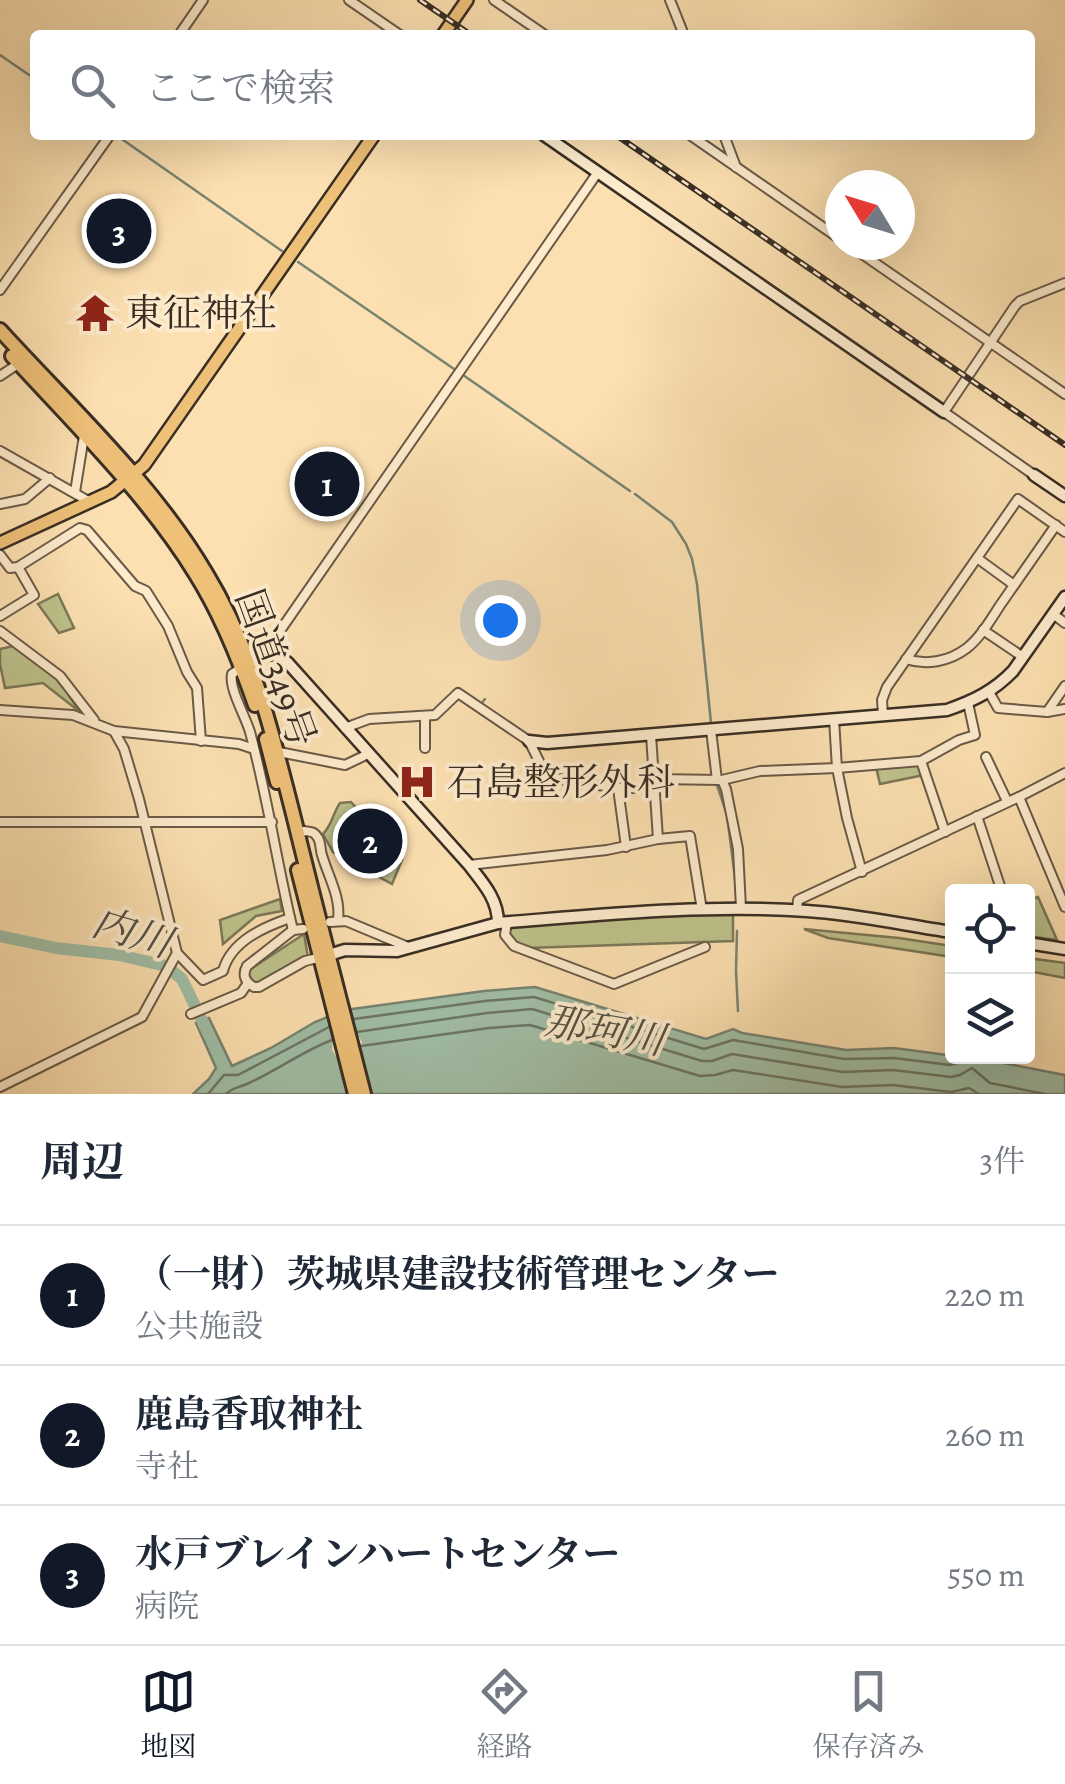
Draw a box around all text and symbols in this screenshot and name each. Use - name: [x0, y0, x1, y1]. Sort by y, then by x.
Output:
- search box: [30, 30, 1035, 140]
- icon: search: [65, 58, 120, 113]
- text: ここで検索: [145, 62, 335, 114]
- north arrow: [825, 170, 915, 260]
- pin: 3: [86, 194, 152, 268]
- place label: 東征神社: [125, 287, 277, 339]
- temple icon: 東征神社: [74, 292, 116, 334]
- pin: 1: [294, 446, 360, 522]
- street label: 国道349号: [223, 582, 329, 754]
- your location: [475, 595, 526, 646]
- place label: 石島整形外科: [447, 756, 675, 808]
- hospital icon: 石島整形外科: [396, 761, 438, 803]
- pin: 2: [338, 804, 402, 878]
- map controls: [945, 884, 1035, 1064]
- button: locate: [945, 884, 1035, 974]
- water label: 内川: [86, 894, 182, 972]
- button: layers: [945, 974, 1035, 1064]
- water label: 那珂川: [541, 993, 673, 1069]
- text: 周辺: [40, 1133, 124, 1190]
- text: 3件: [980, 1139, 1025, 1183]
- text: （一財）茨城県建設技術管理センター: [135, 1248, 779, 1300]
- text: 1: [67, 1273, 78, 1317]
- text: 220 m: [945, 1273, 1025, 1317]
- text: 公共施設: [135, 1304, 263, 1348]
- text: 鹿島香取神社: [135, 1388, 363, 1440]
- text: 2: [65, 1413, 80, 1457]
- text: 260 m: [945, 1413, 1025, 1457]
- text: 寺社: [135, 1444, 199, 1488]
- text: 水戸ブレインハートセンター: [135, 1528, 620, 1580]
- text: 3: [66, 1553, 79, 1597]
- text: 550 m: [947, 1553, 1025, 1597]
- text: 病院: [135, 1584, 199, 1628]
- tab: 地図: [140, 1664, 196, 1766]
- tab: 経路: [476, 1664, 533, 1766]
- tab: 保存済み: [813, 1664, 925, 1766]

